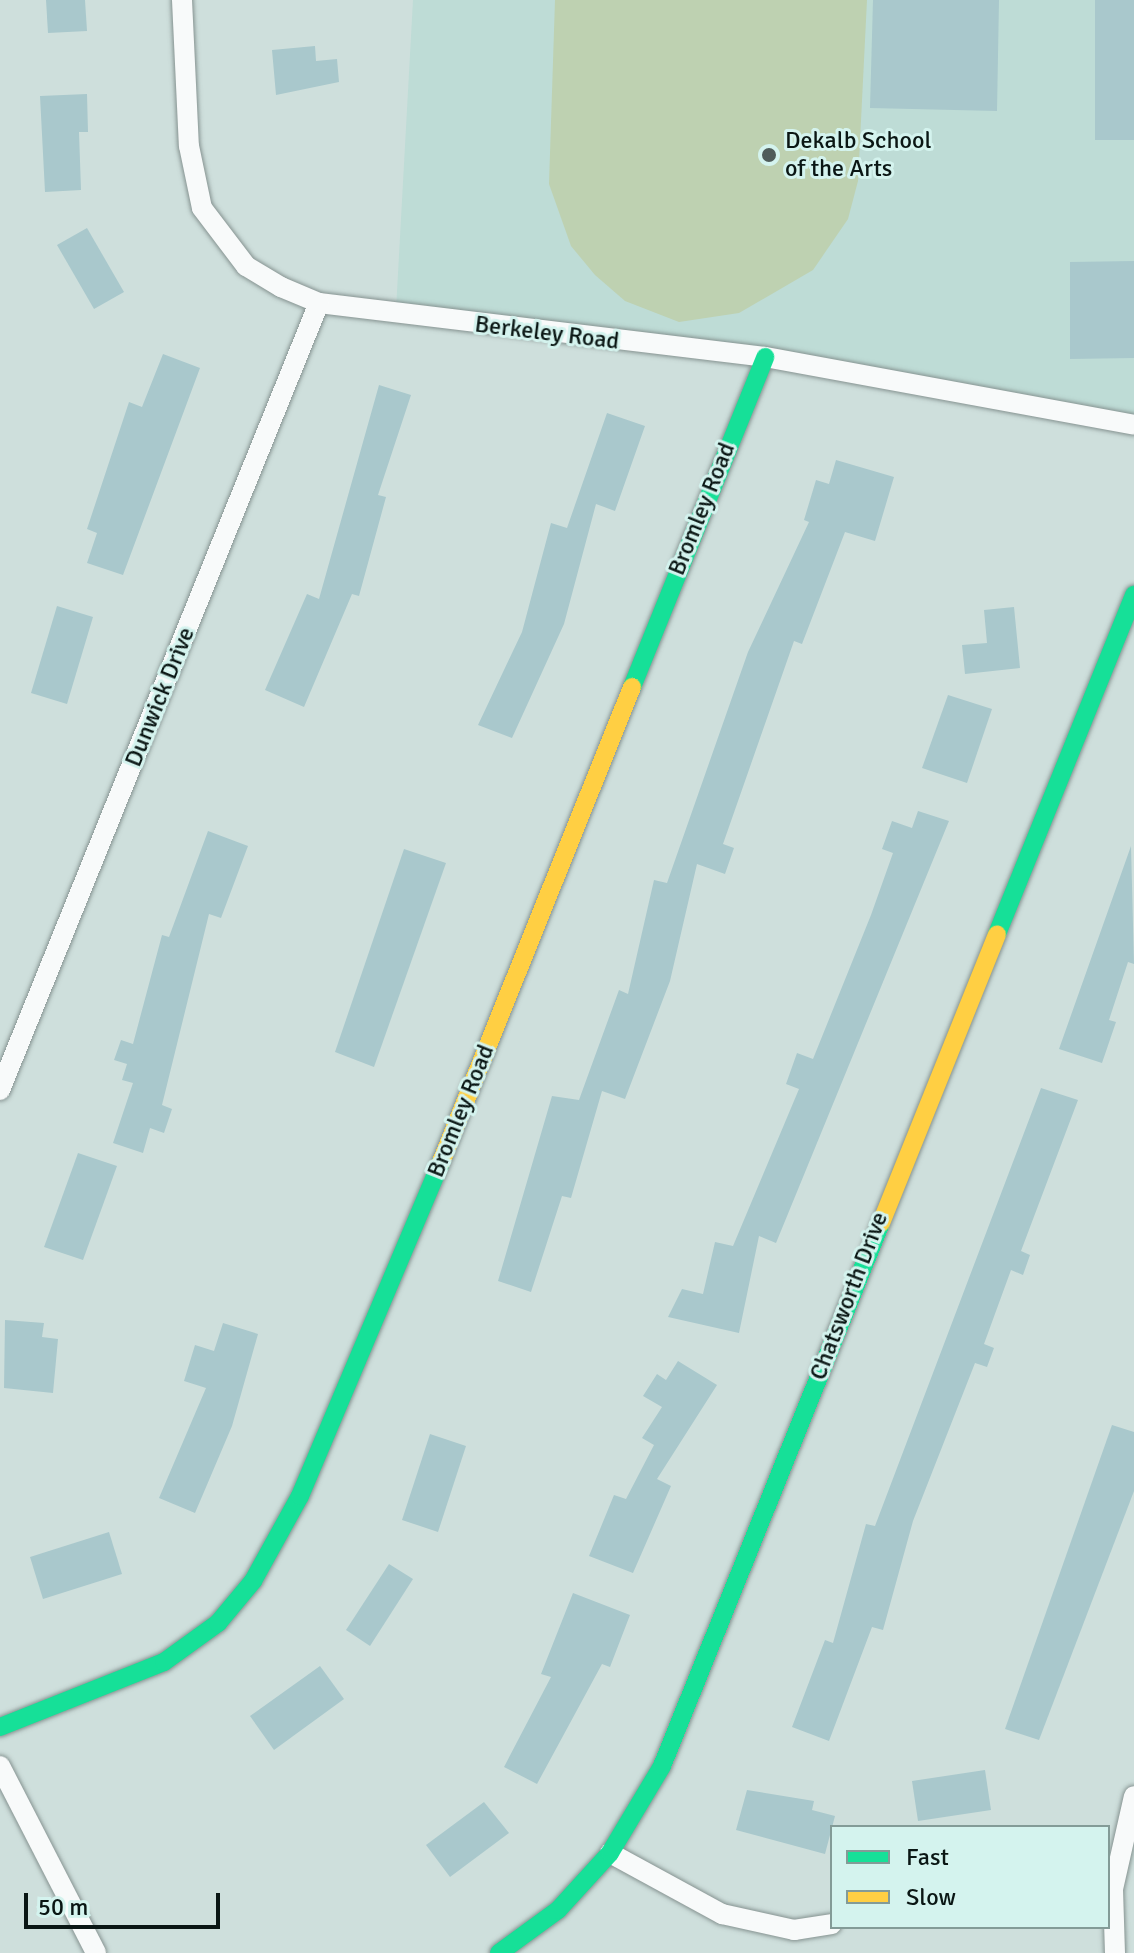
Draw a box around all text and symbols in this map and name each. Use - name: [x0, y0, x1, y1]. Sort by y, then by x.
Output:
- place label: Dekalb School of the Arts: [785, 127, 931, 183]
- marker: Dekalb School of the Arts: [760, 146, 778, 164]
- street label: Berkeley Road: [473, 310, 621, 356]
- street label: Bromley Road: [662, 438, 742, 580]
- street label: Dunwick Drive: [119, 623, 201, 771]
- street label: Bromley Road: [421, 1040, 501, 1182]
- street label: Chatsworth Drive: [804, 1208, 894, 1384]
- legend: [830, 1825, 1110, 1929]
- text: Fast: [906, 1842, 949, 1872]
- scale bar: [28, 1877, 224, 1927]
- text: Slow: [906, 1882, 956, 1912]
- text: 50 m: [38, 1892, 88, 1922]

